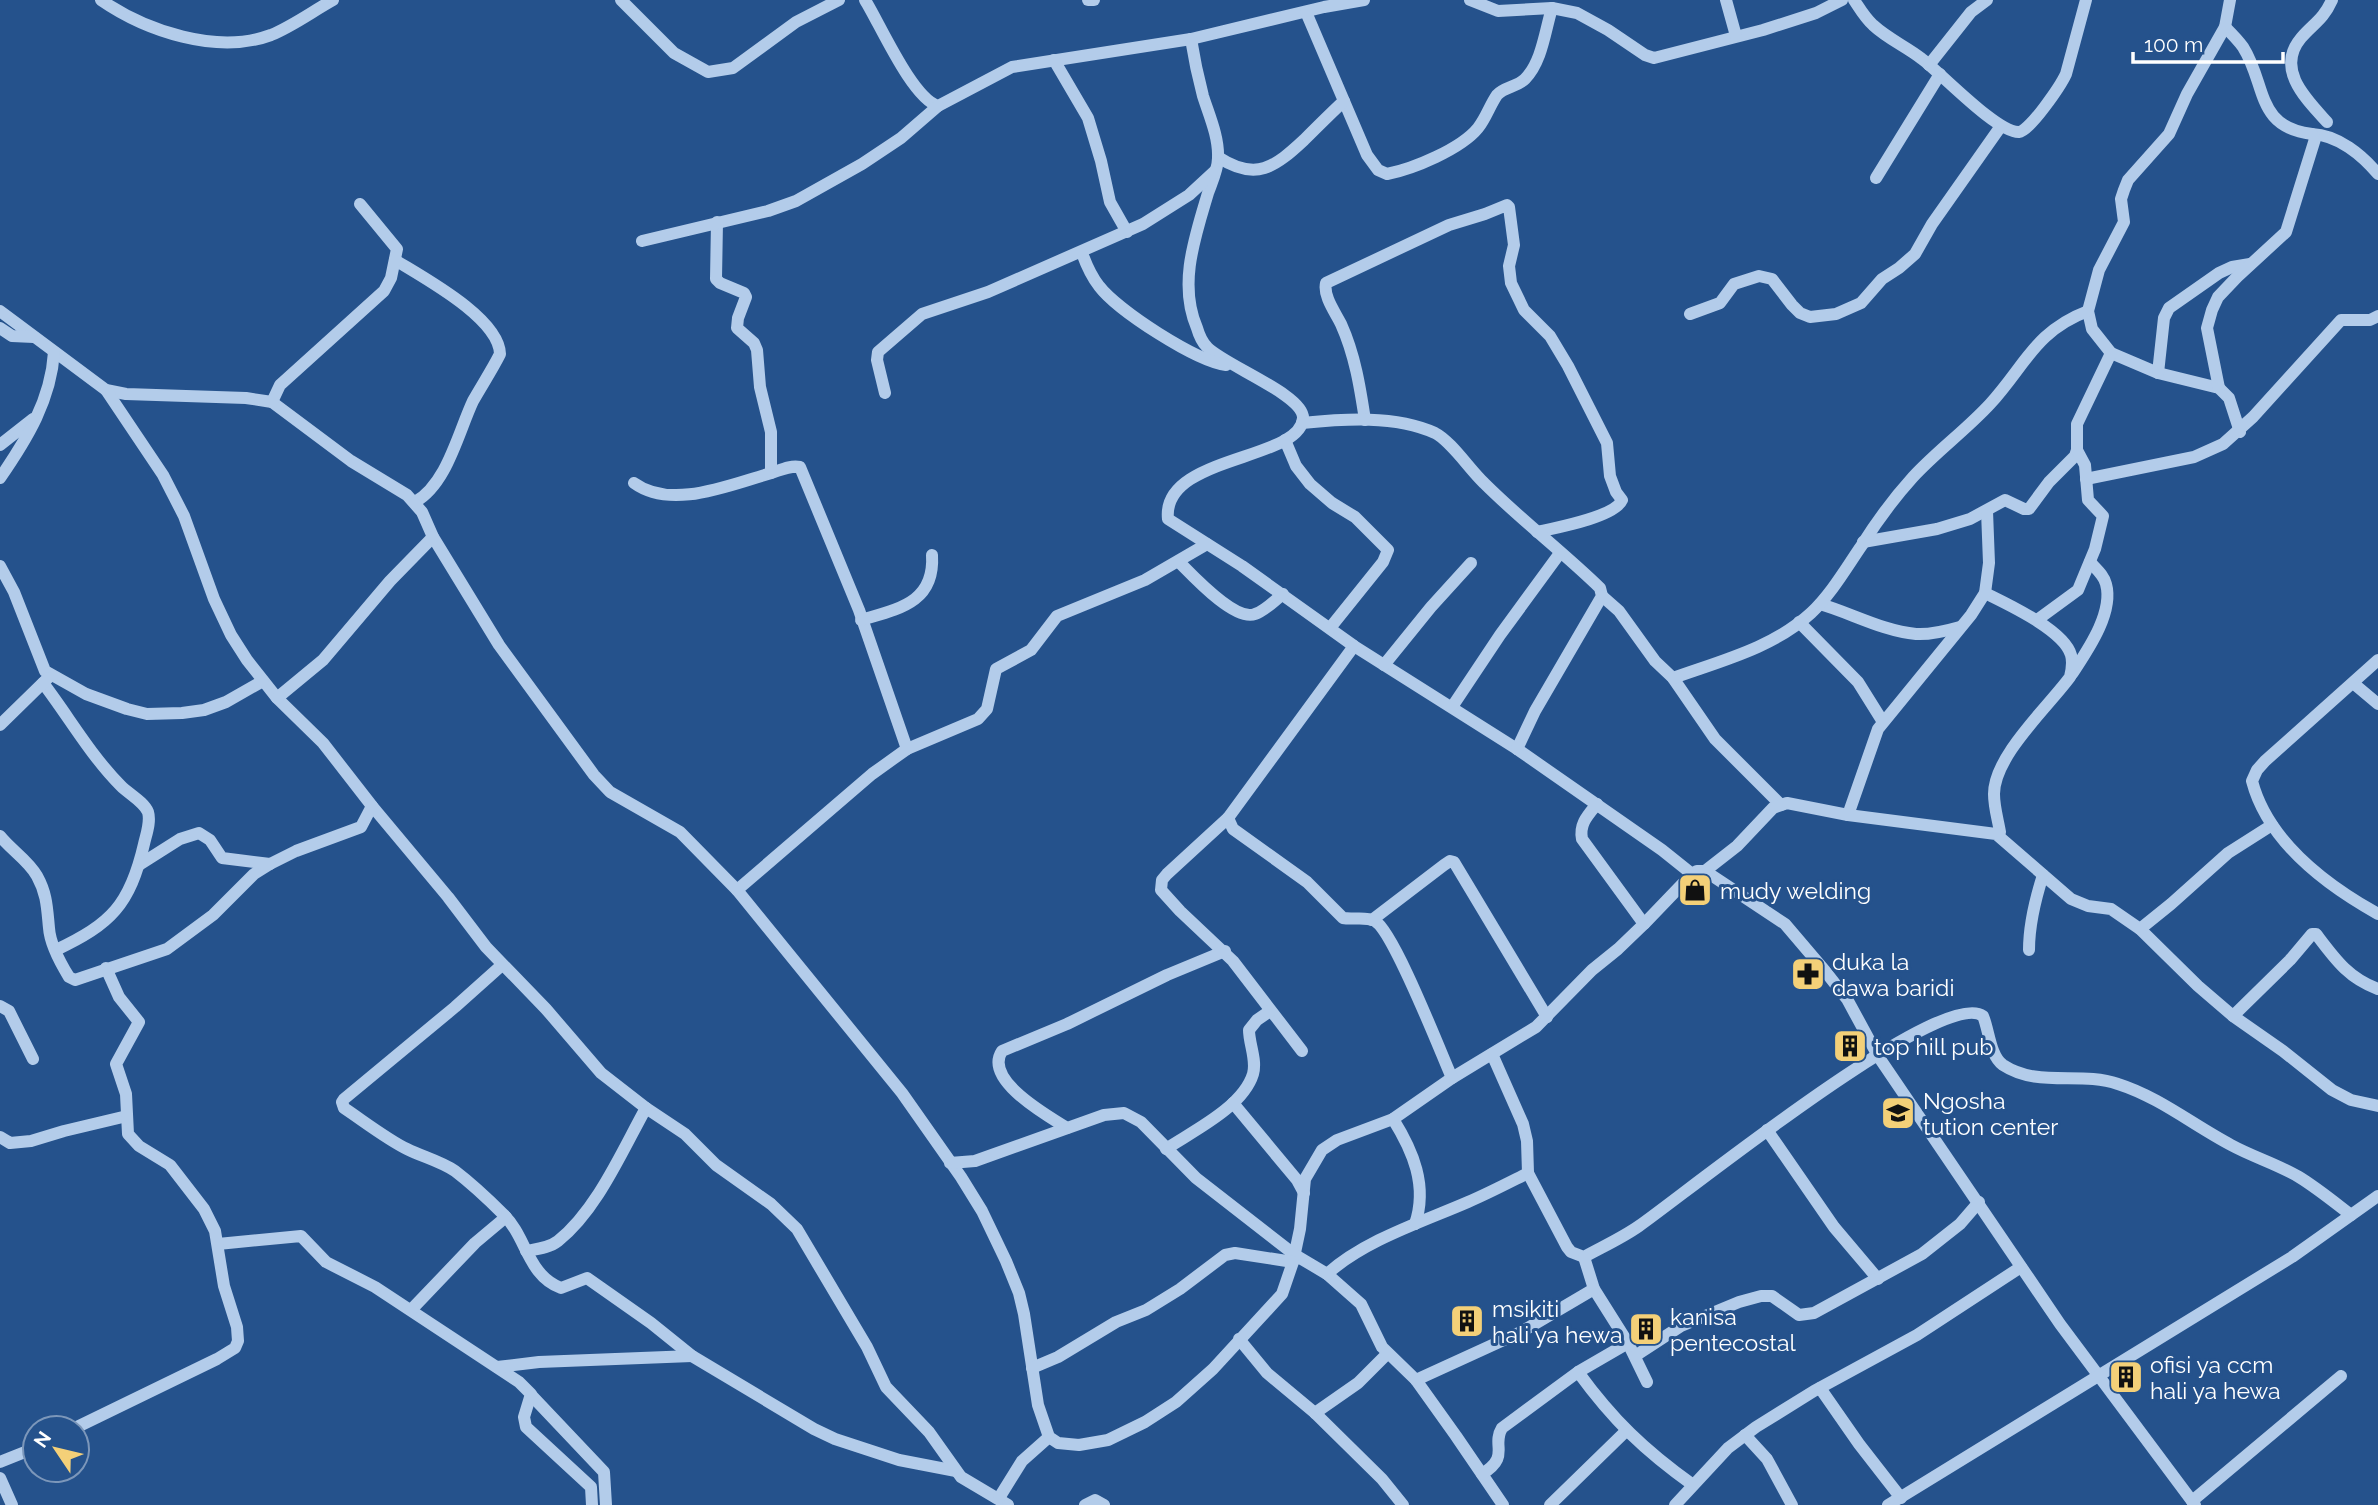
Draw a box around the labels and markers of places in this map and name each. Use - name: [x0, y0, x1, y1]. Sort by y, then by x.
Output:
- shop icon: mudy welding: [1676, 871, 1714, 909]
- place label: mudy welding: [1720, 877, 1871, 904]
- place label: duka la dawa baridi: [1832, 948, 1954, 1001]
- pharmacy icon: duka la dawa baridi: [1789, 955, 1827, 993]
- building icon: top hill pub: [1831, 1027, 1869, 1065]
- place label: top hill pub: [1874, 1033, 1993, 1060]
- place label: Ngosha tution center: [1923, 1087, 2058, 1140]
- school or university icon: Ngosha tution center: [1879, 1094, 1917, 1132]
- place label: msikiti hali ya hewa: [1492, 1295, 1623, 1348]
- building icon: msikiti hali ya hewa: [1448, 1302, 1486, 1340]
- place label: kanisa pentecostal: [1670, 1303, 1797, 1356]
- building icon: kanisa pentecostal: [1627, 1310, 1665, 1348]
- place label: ofisi ya ccm hali ya hewa: [2150, 1351, 2281, 1404]
- building icon: ofisi ya ccm hali ya hewa: [2107, 1358, 2145, 1396]

